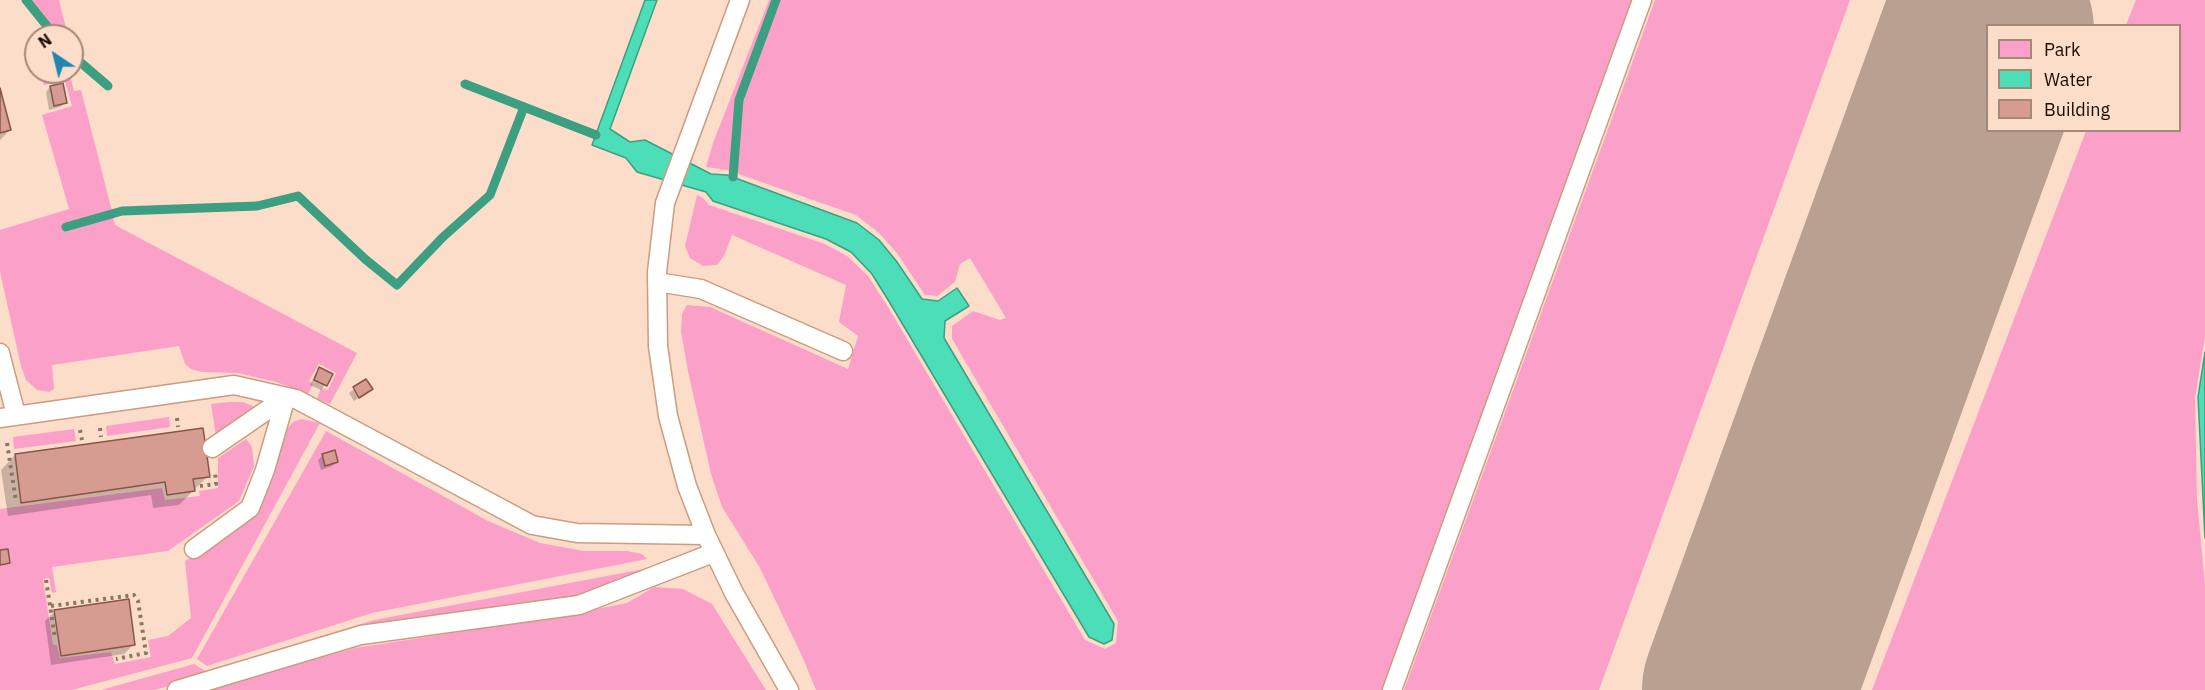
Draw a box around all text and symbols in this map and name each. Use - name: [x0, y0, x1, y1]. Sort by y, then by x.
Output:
- north arrow: [24, 24, 84, 84]
- legend: [1986, 24, 2181, 132]
- text: N: [34, 29, 55, 52]
- text: Park: [2044, 38, 2080, 61]
- text: Water: [2044, 68, 2092, 91]
- text: Building: [2044, 98, 2110, 121]

